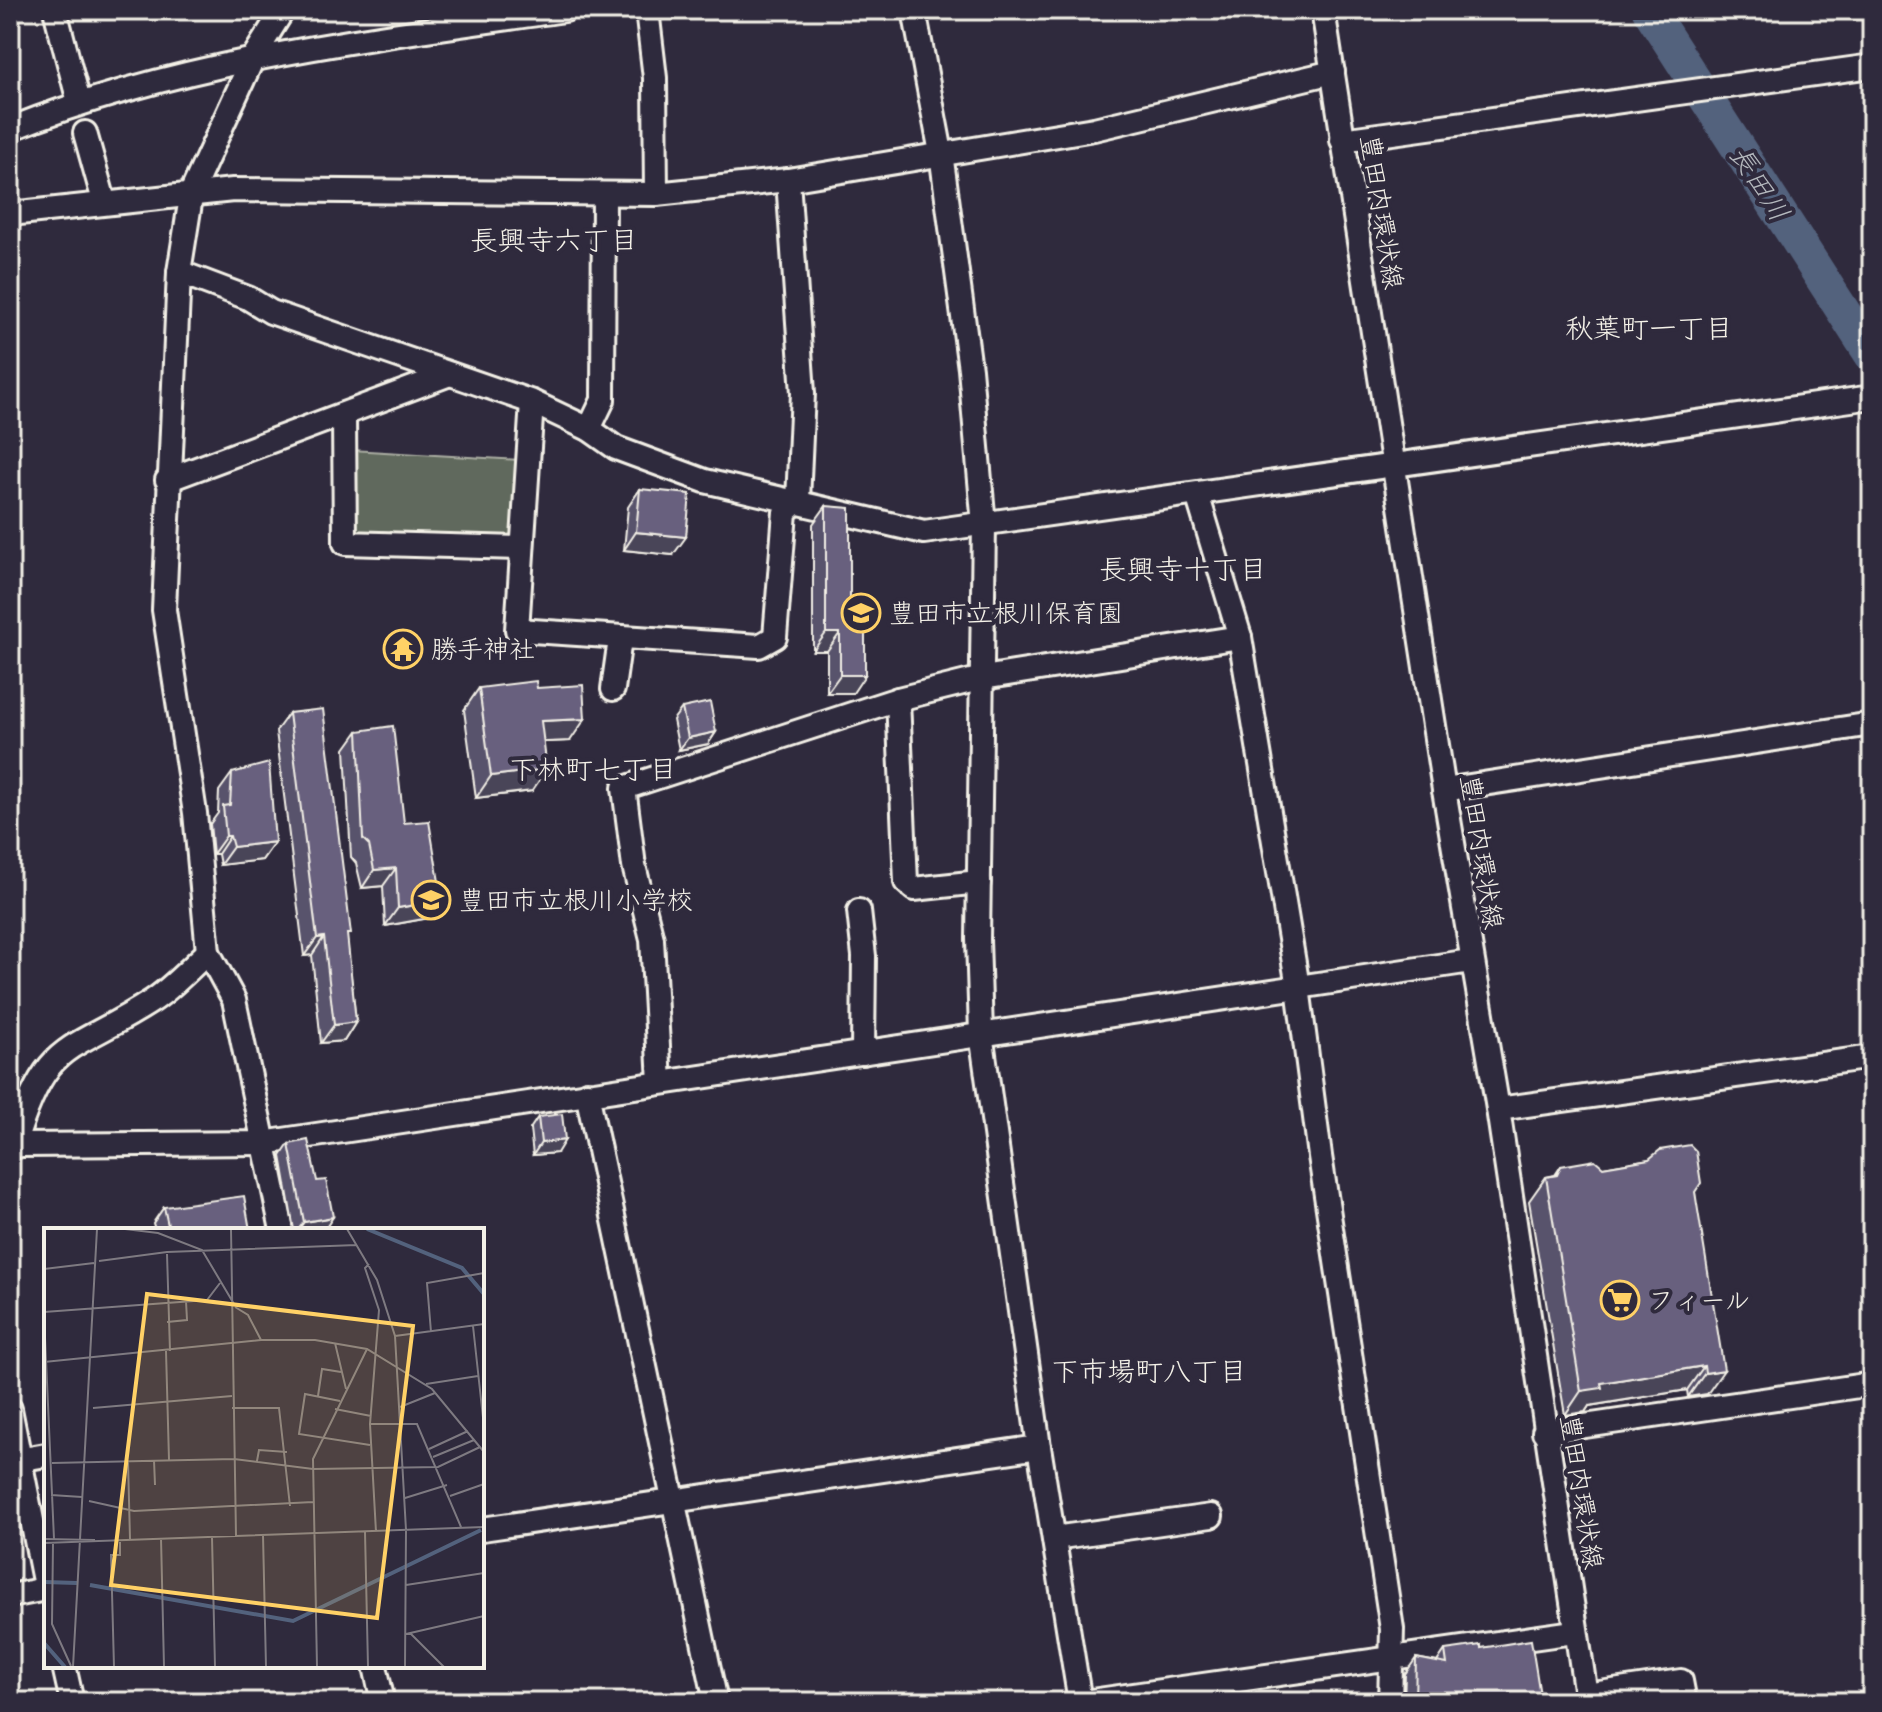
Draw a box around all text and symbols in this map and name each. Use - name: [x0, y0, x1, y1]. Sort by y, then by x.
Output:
- street label: 豊田内環状線: [1354, 132, 1410, 292]
- water label: 長田川: [1723, 139, 1797, 227]
- district label: 長興寺六丁目: [470, 223, 638, 257]
- district label: 秋葉町一丁目: [1565, 311, 1733, 345]
- district label: 長興寺十丁目: [1099, 552, 1267, 586]
- school or university icon: 豊田市立根川保育園: [840, 592, 882, 634]
- place label: 豊田市立根川保育園: [889, 597, 1123, 629]
- temple icon: 勝手神社: [382, 628, 424, 670]
- place label: 勝手神社: [431, 633, 535, 665]
- district label: 下林町七丁目: [509, 752, 677, 786]
- street label: 豊田内環状線: [1454, 772, 1510, 932]
- school or university icon: 豊田市立根川小学校: [410, 879, 452, 921]
- place label: 豊田市立根川小学校: [459, 884, 693, 916]
- inset map: [44, 1228, 484, 1668]
- supermarket icon: フィール: [1599, 1279, 1641, 1321]
- place label: フィール: [1648, 1284, 1750, 1316]
- district label: 下市場町八丁目: [1051, 1354, 1247, 1388]
- street label: 豊田内環状線: [1554, 1412, 1610, 1572]

